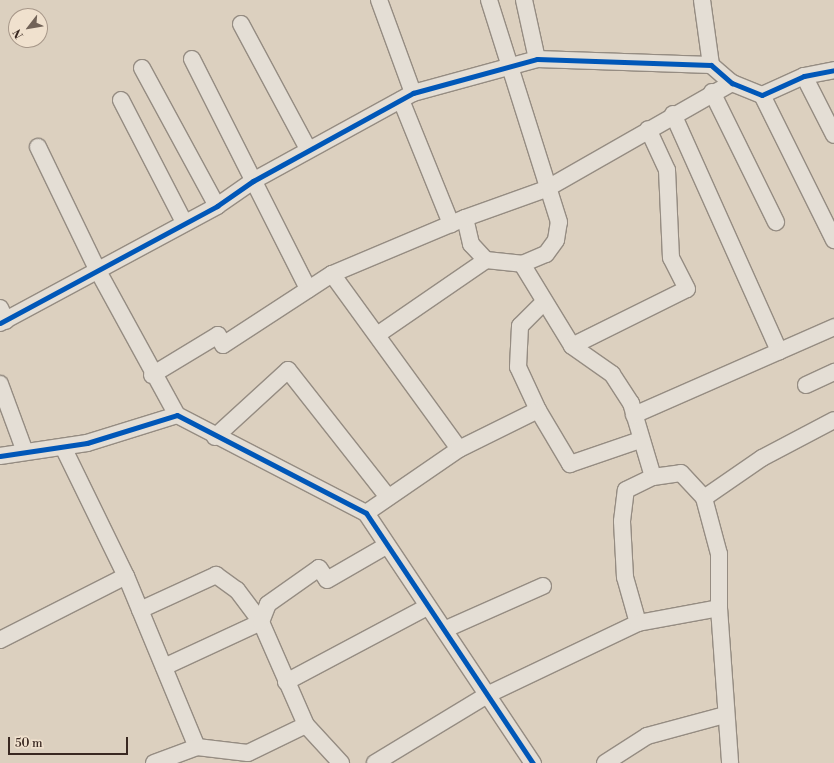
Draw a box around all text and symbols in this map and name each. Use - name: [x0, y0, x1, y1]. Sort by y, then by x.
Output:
- north arrow: [8, 8, 48, 48]
- text: N: [10, 26, 27, 41]
- scale bar: [10, 729, 130, 755]
- text: 50 m: [15, 736, 43, 751]

